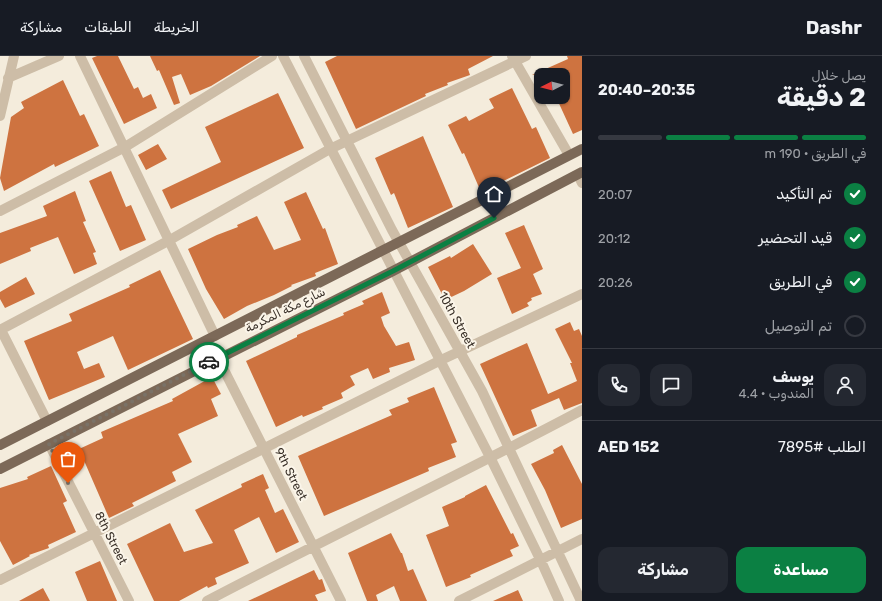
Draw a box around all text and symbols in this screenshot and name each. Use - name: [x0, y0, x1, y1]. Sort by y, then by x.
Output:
- text: Dashr: [806, 16, 862, 39]
- text: مشاركة: [20, 19, 62, 36]
- text: الطبقات: [84, 19, 132, 36]
- text: الخريطة: [154, 19, 199, 36]
- north arrow: [534, 68, 570, 104]
- map controls: [534, 68, 570, 104]
- text: يصل خلال: [812, 68, 866, 83]
- text: 20:35–20:40: [598, 81, 695, 99]
- text: 2 دقيقة: [777, 82, 866, 113]
- text: في الطريق · 190 m: [764, 146, 866, 161]
- pin: [477, 177, 511, 218]
- icon: home: [483, 183, 505, 205]
- icon: check: [844, 183, 866, 205]
- text: تم التأكيد: [776, 185, 832, 203]
- text: 20:07: [598, 187, 632, 202]
- icon: check: [844, 227, 866, 249]
- text: قيد التحضير: [759, 229, 832, 247]
- text: 20:12: [598, 231, 630, 246]
- icon: check: [844, 271, 866, 293]
- text: في الطريق: [769, 273, 832, 291]
- text: 20:26: [598, 275, 633, 290]
- street label: شارع مكة المكرمة: [243, 285, 328, 337]
- street label: 10th Street: [436, 289, 478, 351]
- text: تم التوصيل: [765, 317, 832, 335]
- courier: [189, 342, 229, 382]
- icon: car: [198, 351, 220, 373]
- button: phone: [598, 364, 640, 406]
- button: chat: [650, 364, 692, 406]
- button: person: [824, 364, 866, 406]
- text: يوسف: [772, 368, 814, 386]
- text: المندوب · 4.4: [738, 386, 814, 401]
- text: AED 152: [598, 438, 659, 456]
- text: الطلب #7895: [778, 438, 866, 456]
- pin: [51, 442, 85, 483]
- street label: 9th Street: [272, 446, 310, 503]
- icon: bag: [57, 448, 79, 470]
- street label: 8th Street: [92, 509, 130, 567]
- button: مشاركة: [598, 547, 728, 593]
- button: مساعدة: [736, 547, 866, 593]

